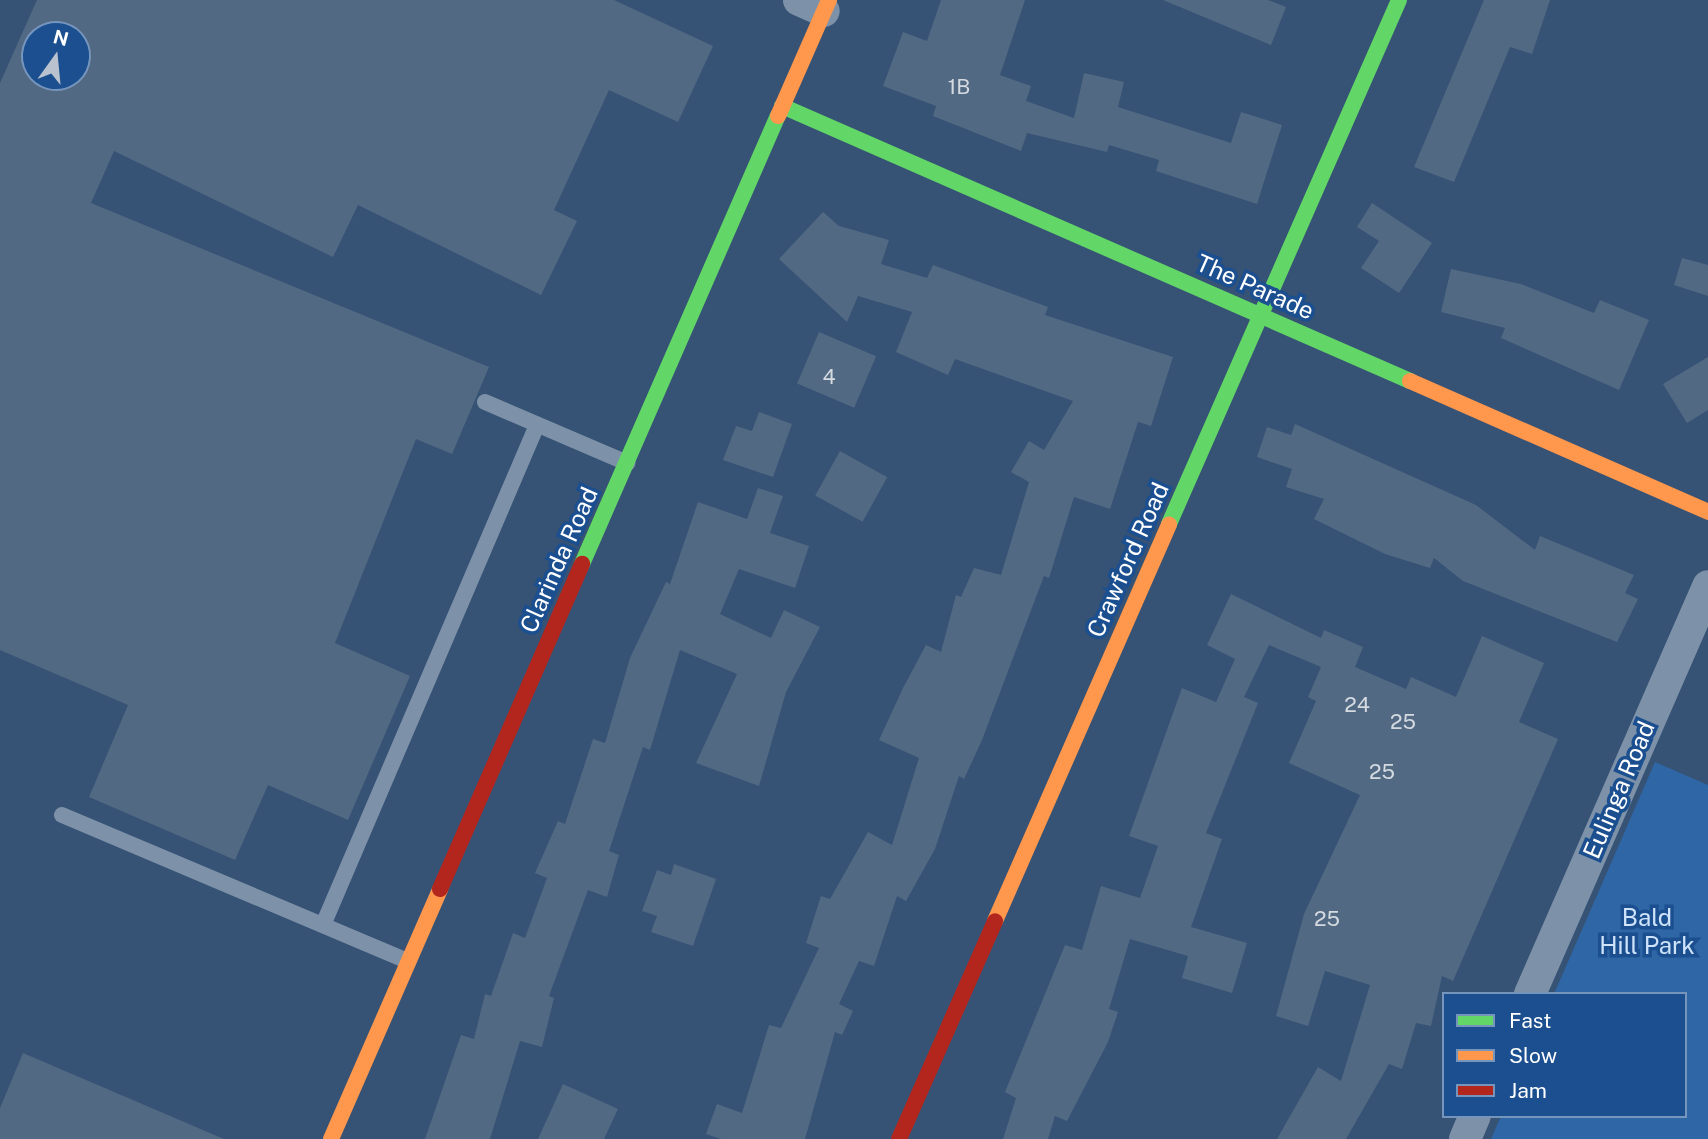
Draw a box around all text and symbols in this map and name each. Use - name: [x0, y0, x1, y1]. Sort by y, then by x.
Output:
- north arrow: [21, 21, 91, 91]
- text: N: [51, 25, 71, 50]
- house number: 1B: [948, 74, 970, 100]
- street label: The Parade: [1192, 248, 1318, 326]
- house number: 4: [822, 364, 836, 390]
- street label: Crawford Road: [1081, 478, 1175, 642]
- street label: Clarinda Road: [514, 483, 604, 637]
- house number: 24: [1344, 692, 1370, 718]
- house number: 25: [1390, 709, 1416, 735]
- street label: Eulinga Road: [1577, 717, 1661, 863]
- house number: 25: [1369, 759, 1395, 785]
- park label: Bald Hill Park: [1599, 904, 1695, 960]
- house number: 25: [1314, 906, 1340, 932]
- legend: [1442, 992, 1687, 1118]
- text: Fast: [1509, 1008, 1551, 1033]
- text: Slow: [1509, 1043, 1557, 1068]
- text: Jam: [1509, 1078, 1547, 1103]

